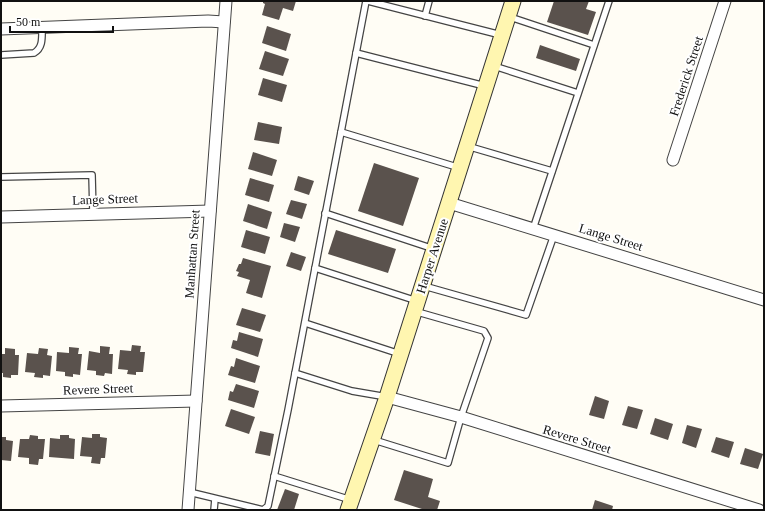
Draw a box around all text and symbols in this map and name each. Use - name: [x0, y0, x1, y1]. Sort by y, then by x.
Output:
- scale bar: [10, 8, 113, 34]
- text: 50 m: [16, 15, 41, 29]
- street label: Frederick Street: [666, 34, 706, 118]
- street label: Lange Street: [72, 190, 139, 208]
- street label: Manhattan Street: [181, 209, 203, 299]
- street label: Harper Avenue: [413, 216, 451, 295]
- street label: Lange Street: [577, 220, 645, 254]
- street label: Revere Street: [63, 380, 134, 398]
- street label: Revere Street: [541, 422, 613, 457]

